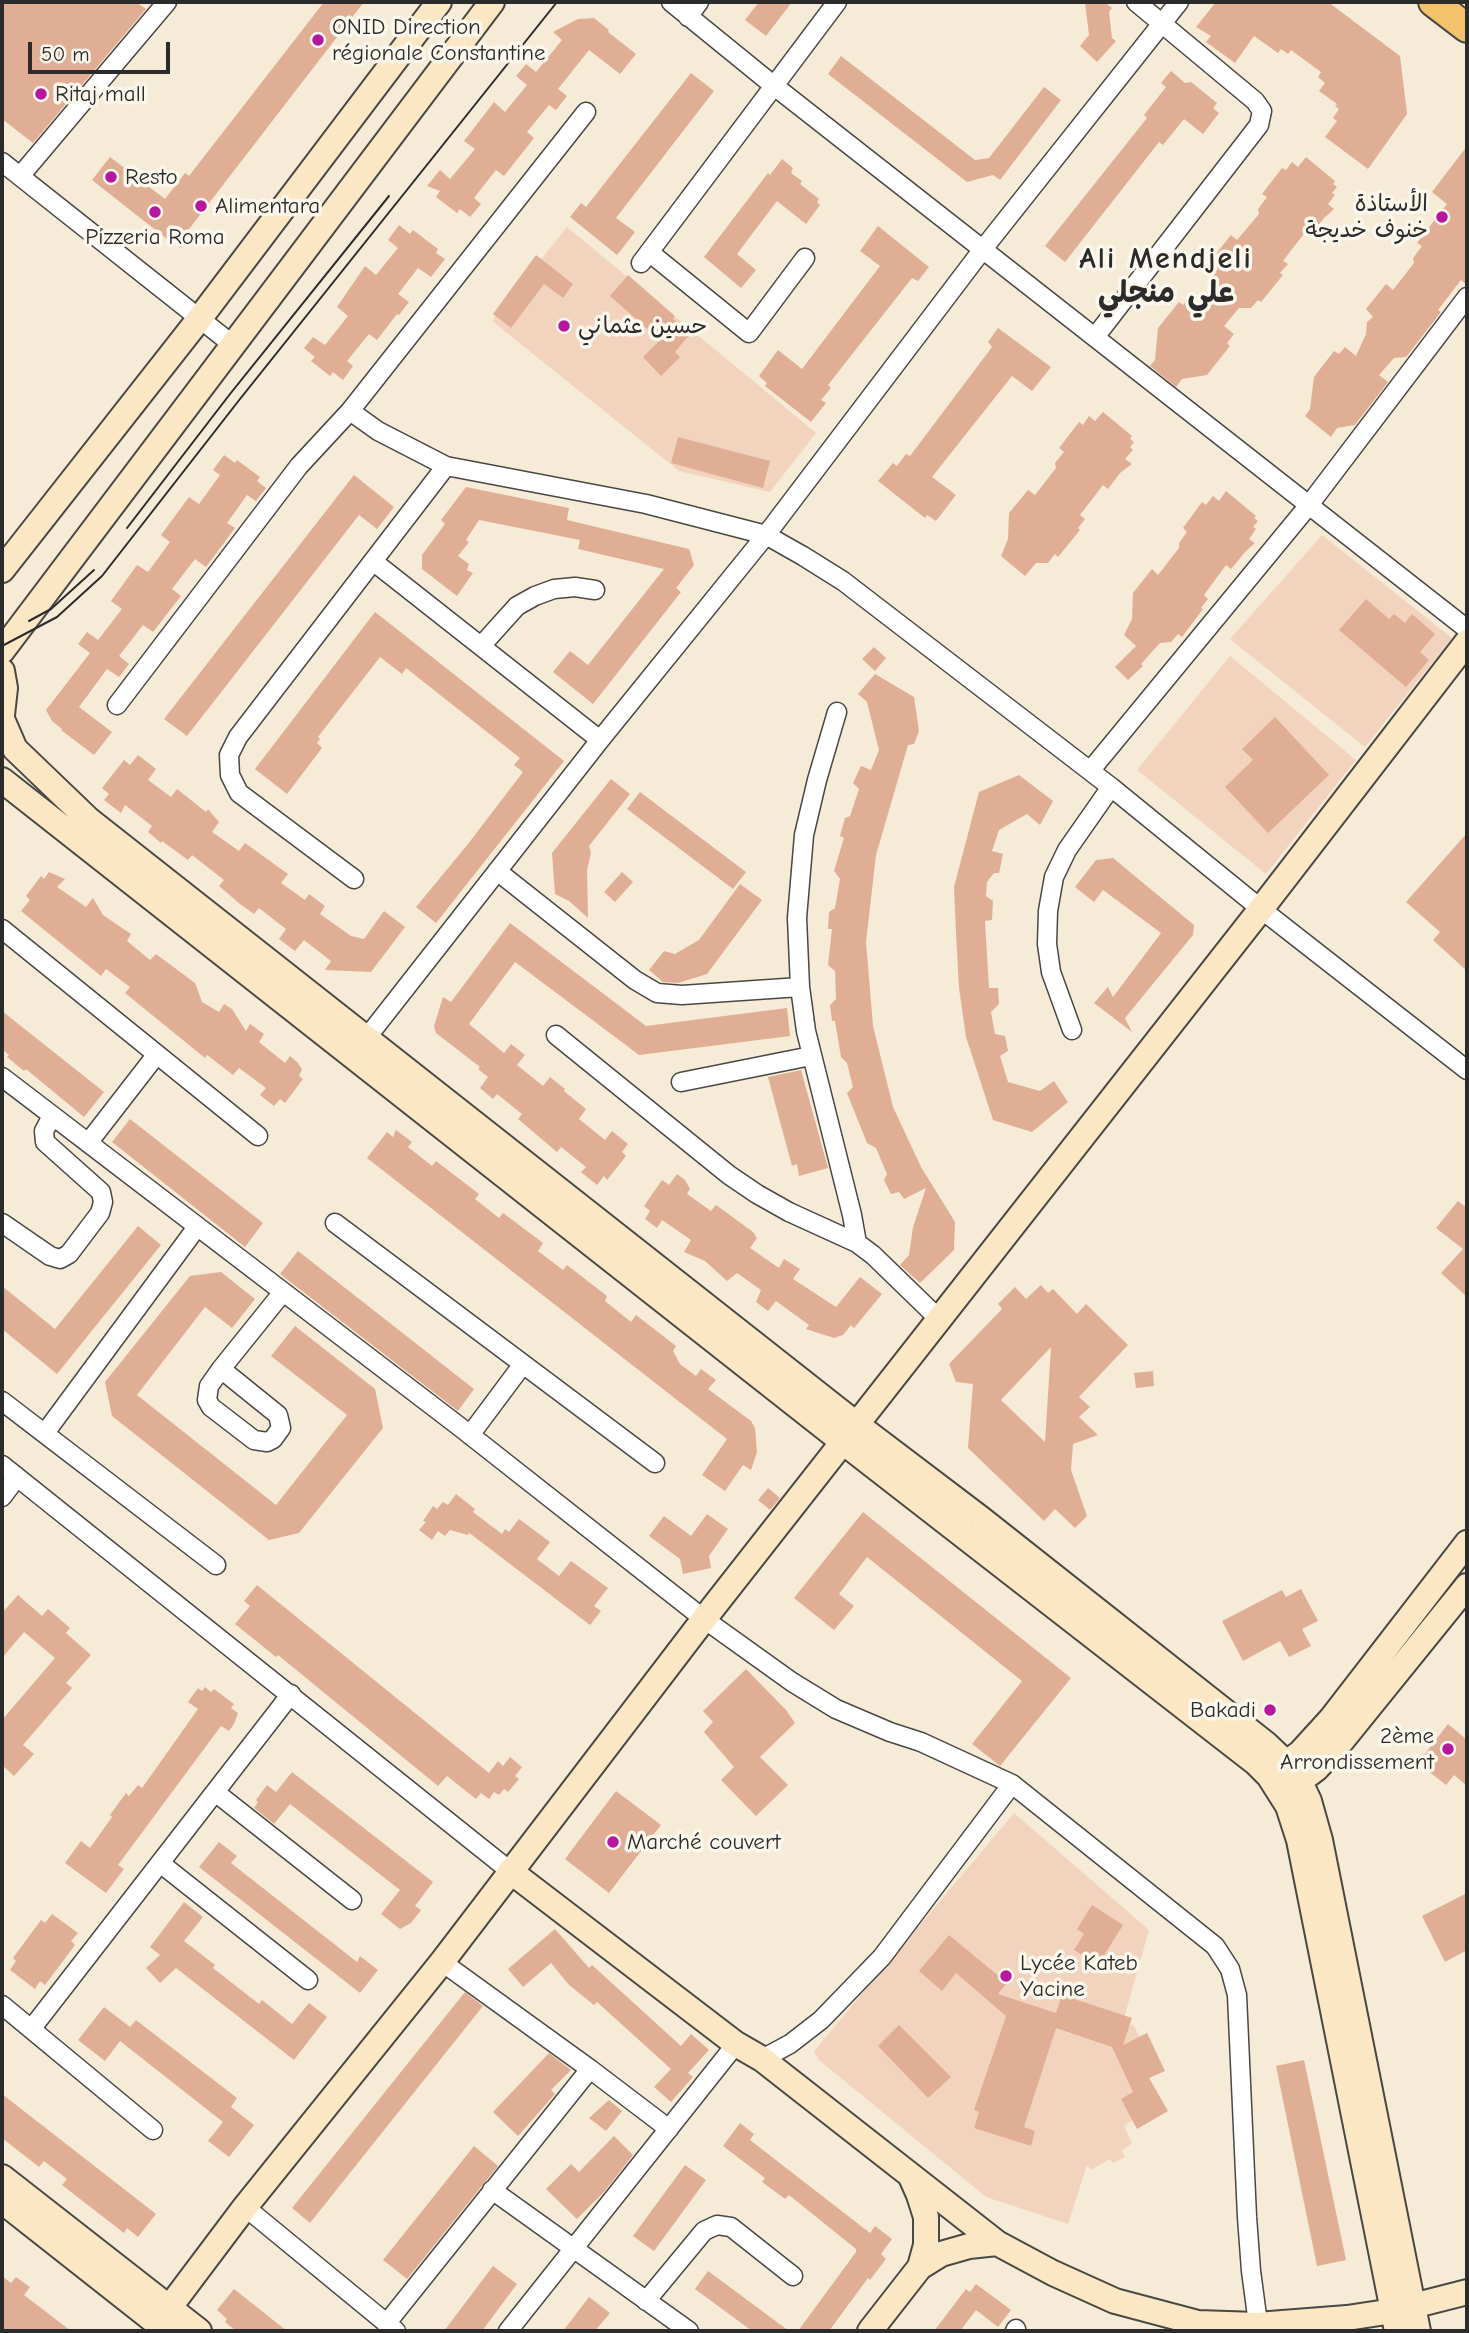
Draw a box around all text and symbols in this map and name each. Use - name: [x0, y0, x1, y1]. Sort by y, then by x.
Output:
- place label: ONID Direction régionale Constantine: [332, 13, 545, 67]
- scale bar: [32, 28, 173, 72]
- marker: ONID Direction régionale Constantine: [310, 32, 326, 48]
- text: 50 m: [41, 42, 90, 66]
- place label: Ritaj mall: [55, 80, 146, 108]
- marker: Ritaj mall: [33, 86, 49, 102]
- place label: Resto: [125, 163, 178, 191]
- marker: Resto: [103, 169, 119, 185]
- place label: الأستاذة خنوف خديجة: [1306, 190, 1428, 244]
- place label: Alimentara: [215, 192, 320, 220]
- marker: Alimentara: [193, 198, 209, 214]
- marker: Pizzeria Roma: [147, 204, 163, 220]
- marker: الأستاذة خنوف خديجة: [1434, 209, 1450, 225]
- place label: Pizzeria Roma: [85, 223, 225, 251]
- district label: Ali Mendjeli علي منجلي: [1081, 242, 1251, 312]
- place label: حسين عثماني: [578, 312, 707, 340]
- marker: حسين عثماني: [556, 318, 572, 334]
- place label: Bakadi: [1190, 1696, 1256, 1724]
- marker: Bakadi: [1262, 1702, 1278, 1718]
- place label: 2ème Arrondissement: [1280, 1722, 1434, 1776]
- marker: 2ème Arrondissement: [1440, 1741, 1456, 1757]
- place label: Marché couvert: [627, 1828, 781, 1856]
- marker: Marché couvert: [605, 1834, 621, 1850]
- place label: Lycée Kateb Yacine: [1020, 1949, 1138, 2003]
- marker: Lycée Kateb Yacine: [998, 1968, 1014, 1984]

